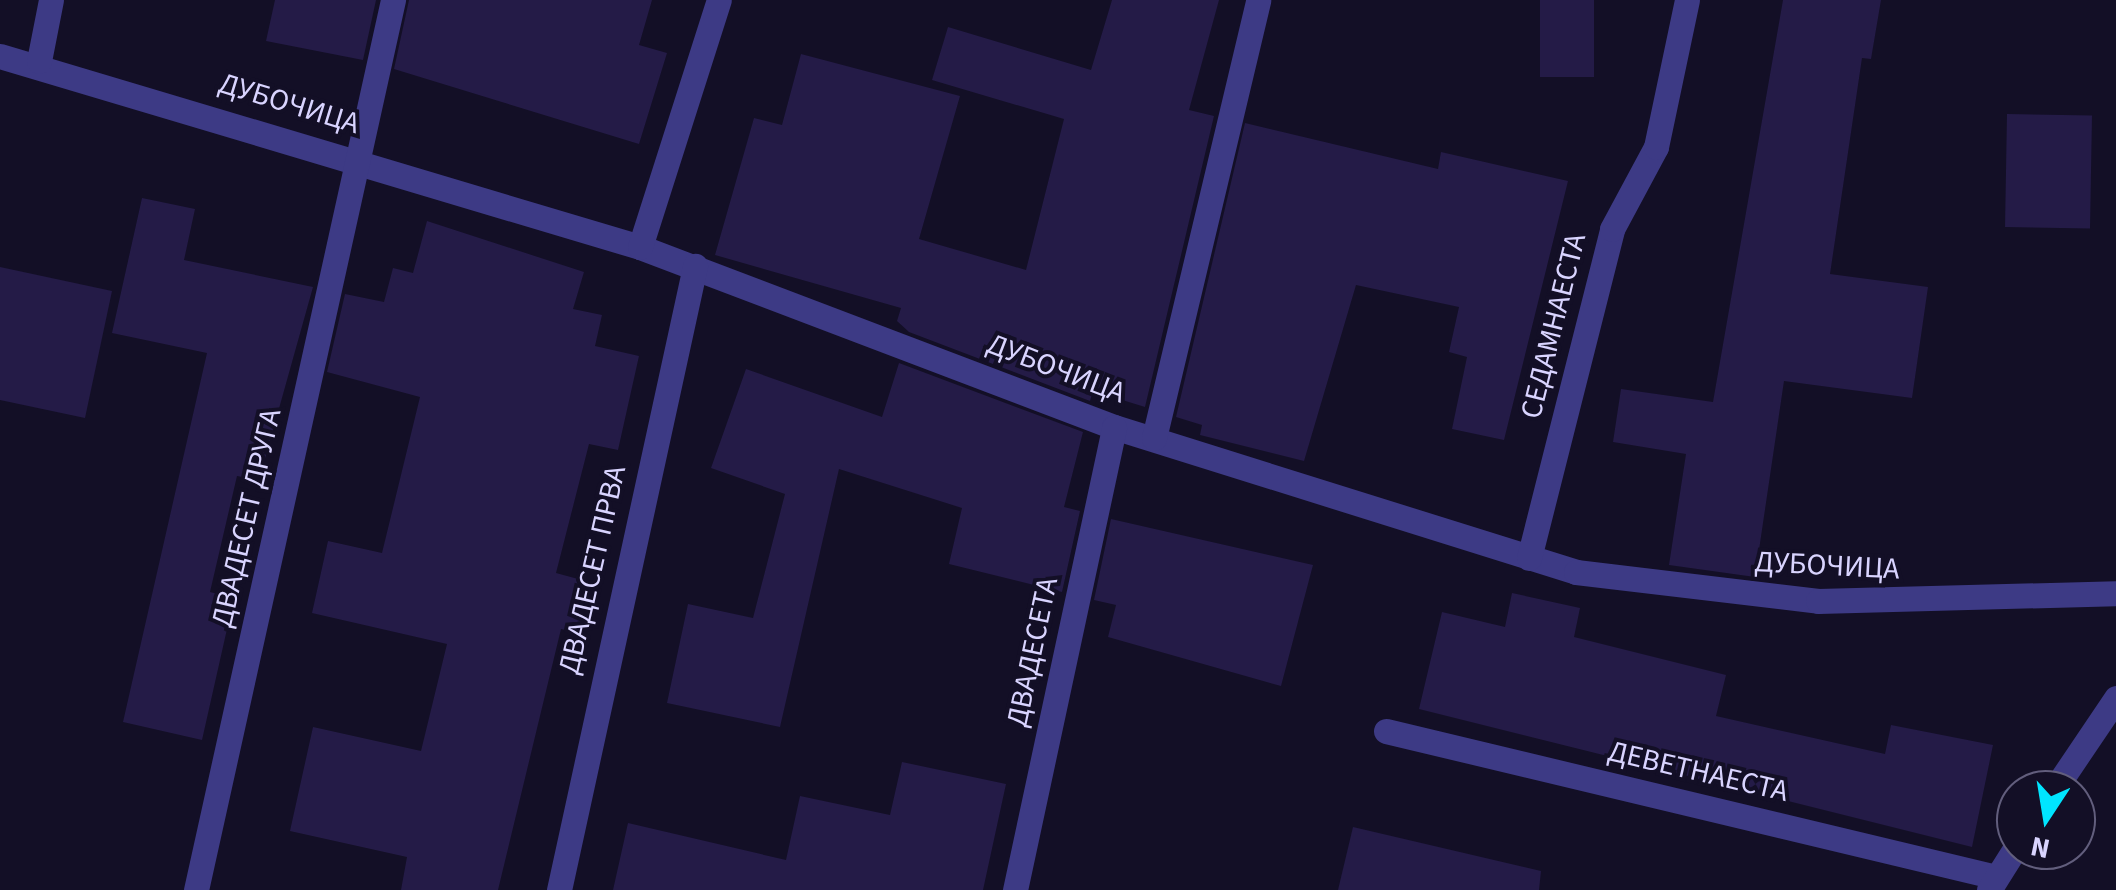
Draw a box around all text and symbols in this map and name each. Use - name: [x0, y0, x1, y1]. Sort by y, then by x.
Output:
- street label: ДУБОЧИЦА: [214, 66, 364, 142]
- street label: СЕДАМНАЕСТА: [1514, 230, 1594, 422]
- street label: ДУБОЧИЦА: [982, 326, 1130, 412]
- street label: ДВАДЕСЕТ ДРУГА: [204, 405, 290, 631]
- street label: ДВАДЕСЕТ ПРВА: [551, 462, 635, 678]
- street label: ДУБОЧИЦА: [1754, 544, 1900, 588]
- street label: ДВАДЕСЕТА: [1000, 574, 1066, 730]
- street label: ДЕВЕТНАЕСТА: [1604, 734, 1792, 810]
- north arrow: [1996, 770, 2096, 870]
- text: N: [2027, 826, 2053, 869]

